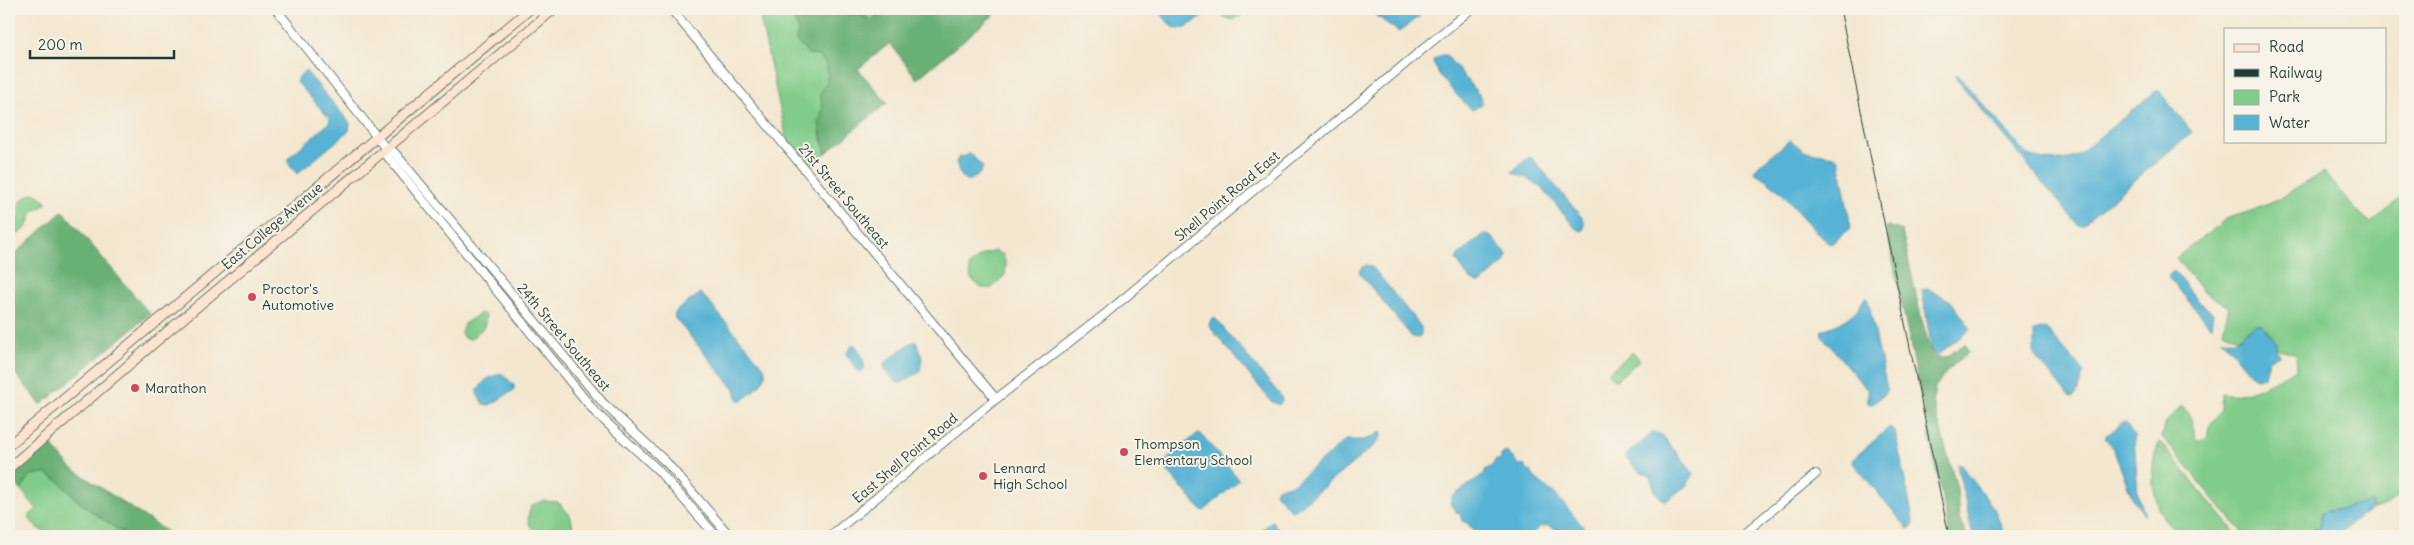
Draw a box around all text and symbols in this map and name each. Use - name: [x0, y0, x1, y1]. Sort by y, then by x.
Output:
- scale bar: [30, 28, 174, 60]
- legend: [2224, 28, 2386, 142]
- text: 200 m: [38, 35, 83, 54]
- text: Road: [2269, 37, 2304, 56]
- text: Railway: [2269, 63, 2323, 82]
- text: Park: [2269, 87, 2300, 106]
- text: Water: [2269, 113, 2310, 132]
- street label: 21st Street Southeast: [795, 140, 893, 252]
- street label: Shell Point Road East: [1171, 147, 1283, 245]
- street label: East College Avenue: [218, 178, 326, 274]
- street label: 24th Street Southeast: [514, 279, 615, 395]
- place label: Proctor's Automotive: [262, 280, 334, 314]
- marker: Proctor's Automotive: [246, 291, 258, 303]
- place label: Marathon: [145, 379, 207, 397]
- marker: Marathon: [129, 382, 141, 394]
- street label: East Shell Point Road: [849, 409, 961, 507]
- place label: Thompson Elementary School: [1134, 435, 1252, 469]
- marker: Thompson Elementary School: [1118, 446, 1130, 458]
- place label: Lennard High School: [993, 459, 1067, 493]
- marker: Lennard High School: [977, 470, 989, 482]

